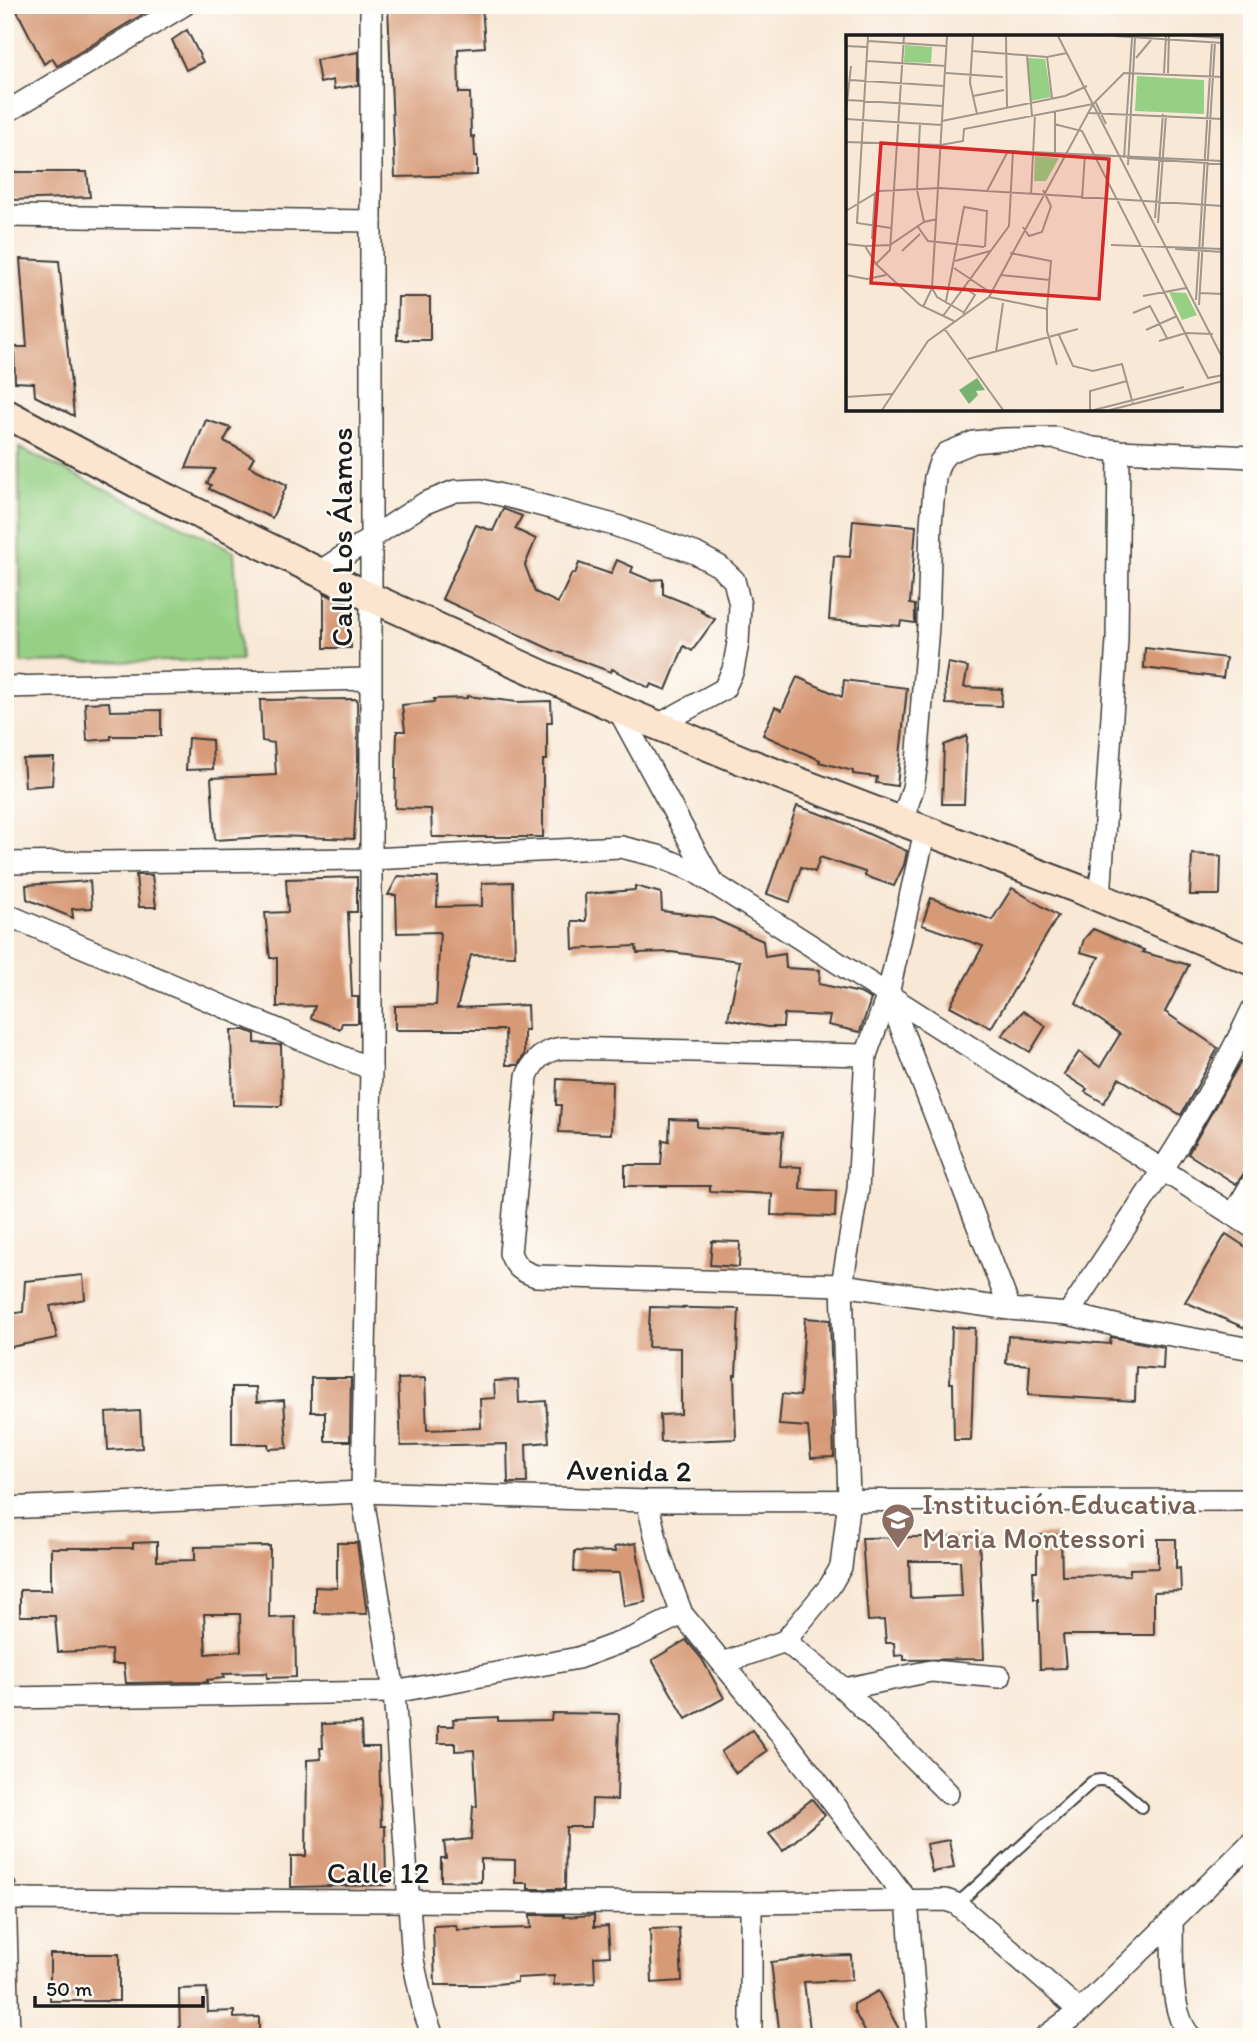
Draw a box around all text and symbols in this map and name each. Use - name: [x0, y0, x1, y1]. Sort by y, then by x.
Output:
- inset map: [846, 35, 1222, 411]
- street label: Calle Los Álamos: [323, 427, 360, 647]
- street label: Avenida 2: [566, 1450, 692, 1490]
- place label: Institución Educativa Maria Montessori: [922, 1485, 1197, 1556]
- school or university icon: Institución Educativa Maria Montessori: [879, 1501, 917, 1550]
- street label: Calle 12: [327, 1854, 430, 1891]
- scale bar: [35, 1965, 203, 2009]
- text: 50 m: [46, 1976, 93, 2001]

